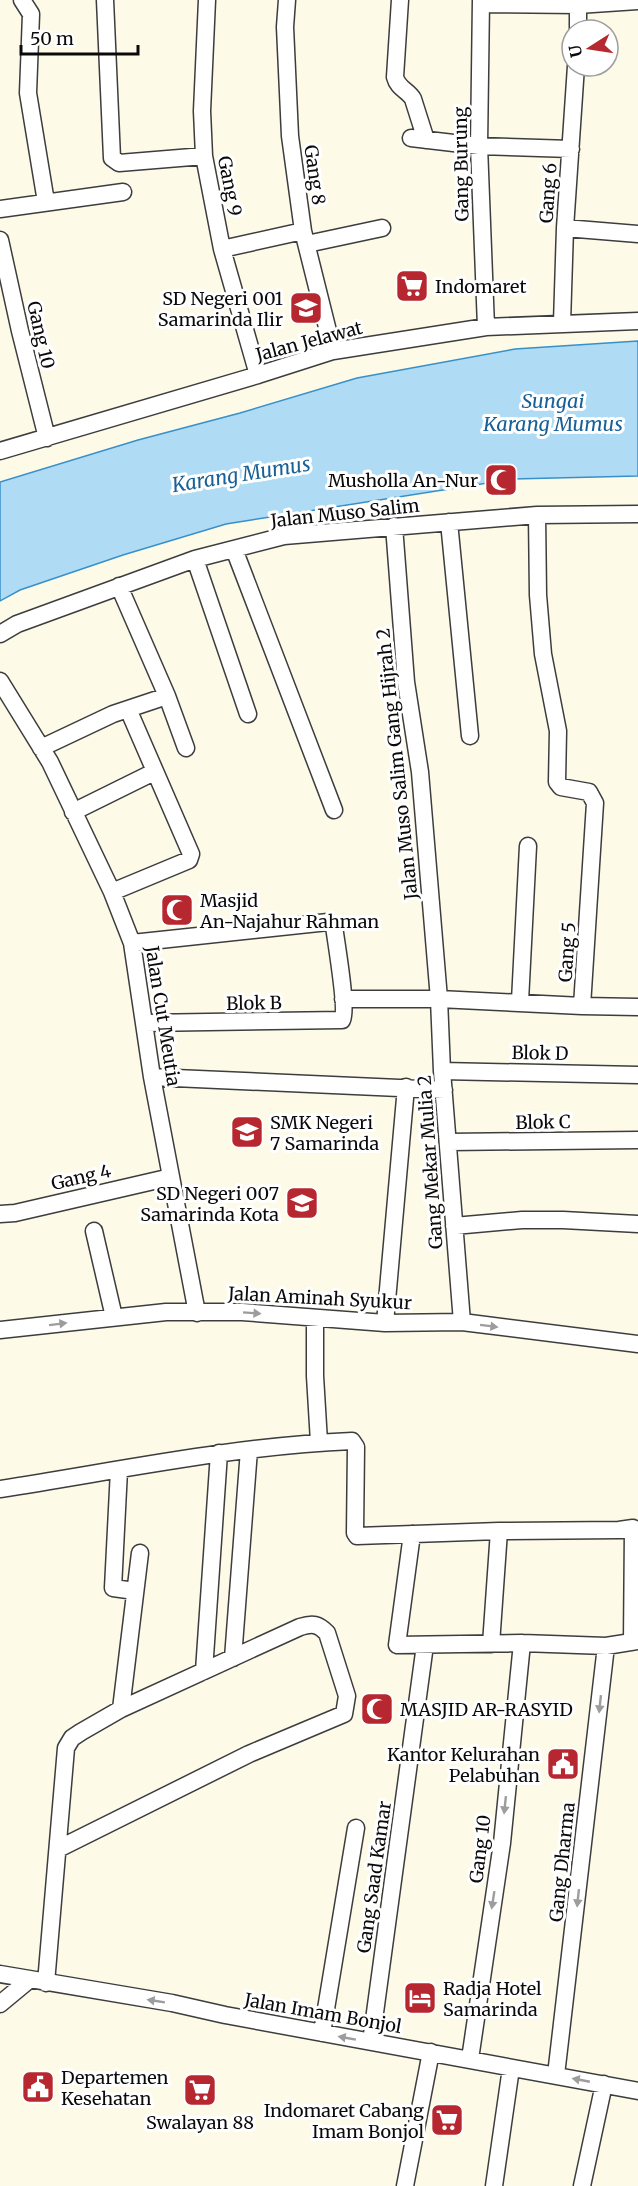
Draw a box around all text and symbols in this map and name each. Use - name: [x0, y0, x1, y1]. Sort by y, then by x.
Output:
- scale bar: [21, 18, 138, 56]
- north arrow: [560, 18, 620, 78]
- text: 50 m: [30, 27, 74, 50]
- text: U: [564, 43, 586, 59]
- street label: Gang Burung: [448, 106, 473, 222]
- street label: Gang 8: [299, 144, 331, 206]
- street label: Gang 9: [213, 154, 247, 218]
- street label: Gang 6: [534, 162, 562, 224]
- supermarket icon: Indomaret: [394, 268, 430, 304]
- place label: Indomaret: [435, 275, 526, 298]
- place label: SD Negeri 001 Samarinda Ilir: [158, 287, 283, 331]
- school or university icon: SD Negeri 001 Samarinda Ilir: [288, 290, 324, 326]
- street label: Gang 10: [22, 299, 60, 371]
- street label: Jalan Jelawat: [252, 316, 365, 367]
- water label: Sungai Karang Mumus: [482, 388, 623, 436]
- water label: Karang Mumus: [169, 451, 312, 497]
- mosque icon: Musholla An-Nur: [483, 462, 519, 498]
- place label: Musholla An-Nur: [328, 469, 478, 492]
- street label: Jalan Muso Salim: [268, 494, 421, 532]
- street label: Jalan Muso Salim Gang Hijrah 2: [371, 627, 423, 902]
- place label: Masjid An-Najahur Rahman: [199, 889, 379, 933]
- mosque icon: Masjid An-Najahur Rahman: [159, 892, 195, 928]
- street label: Gang 5: [553, 921, 581, 983]
- street label: Jalan Cut Meutia: [140, 943, 186, 1088]
- street label: Blok B: [226, 991, 282, 1015]
- street label: Blok D: [511, 1041, 569, 1065]
- street label: Gang Mekar Mulia 2: [412, 1074, 448, 1250]
- street label: Blok C: [515, 1110, 571, 1134]
- place label: SMK Negeri 7 Samarinda: [270, 1111, 380, 1155]
- school or university icon: SMK Negeri 7 Samarinda: [229, 1114, 265, 1150]
- street label: Gang 4: [49, 1159, 113, 1195]
- place label: SD Negeri 007 Samarinda Kota: [140, 1182, 279, 1226]
- school or university icon: SD Negeri 007 Samarinda Kota: [284, 1185, 320, 1221]
- street label: Jalan Aminah Syukur: [226, 1282, 413, 1314]
- one-way arrow: [243, 1308, 262, 1318]
- one-way arrow: [49, 1320, 68, 1329]
- one-way arrow: [479, 1321, 498, 1330]
- mosque icon: MASJID AR-RASYID: [359, 1691, 395, 1727]
- one-way arrow: [595, 1694, 605, 1713]
- place label: MASJID AR-RASYID: [400, 1698, 573, 1721]
- place label: Kantor Kelurahan Pelabuhan: [387, 1743, 540, 1787]
- public building icon: Kantor Kelurahan Pelabuhan: [545, 1746, 581, 1782]
- one-way arrow: [500, 1796, 510, 1815]
- street label: Gang Saad Kamar: [352, 1799, 396, 1955]
- street label: Gang Dharma: [544, 1801, 580, 1923]
- street label: Gang 10: [464, 1814, 496, 1884]
- one-way arrow: [573, 1888, 583, 1907]
- one-way arrow: [488, 1891, 497, 1910]
- place label: Radja Hotel Samarinda: [443, 1977, 542, 2021]
- hotel icon: Radja Hotel Samarinda: [402, 1980, 438, 2016]
- street label: Jalan Imam Bonjol: [242, 1988, 404, 2038]
- one-way arrow: [146, 1996, 165, 2005]
- one-way arrow: [338, 2033, 357, 2042]
- place label: Departemen Kesehatan: [61, 2066, 169, 2110]
- public building icon: Departemen Kesehatan: [20, 2069, 56, 2105]
- supermarket icon: Swalayan 88: [182, 2072, 218, 2108]
- one-way arrow: [571, 2075, 590, 2084]
- place label: Indomaret Cabang Imam Bonjol: [264, 2099, 424, 2143]
- supermarket icon: Indomaret Cabang Imam Bonjol: [429, 2102, 465, 2138]
- place label: Swalayan 88: [146, 2111, 254, 2134]

